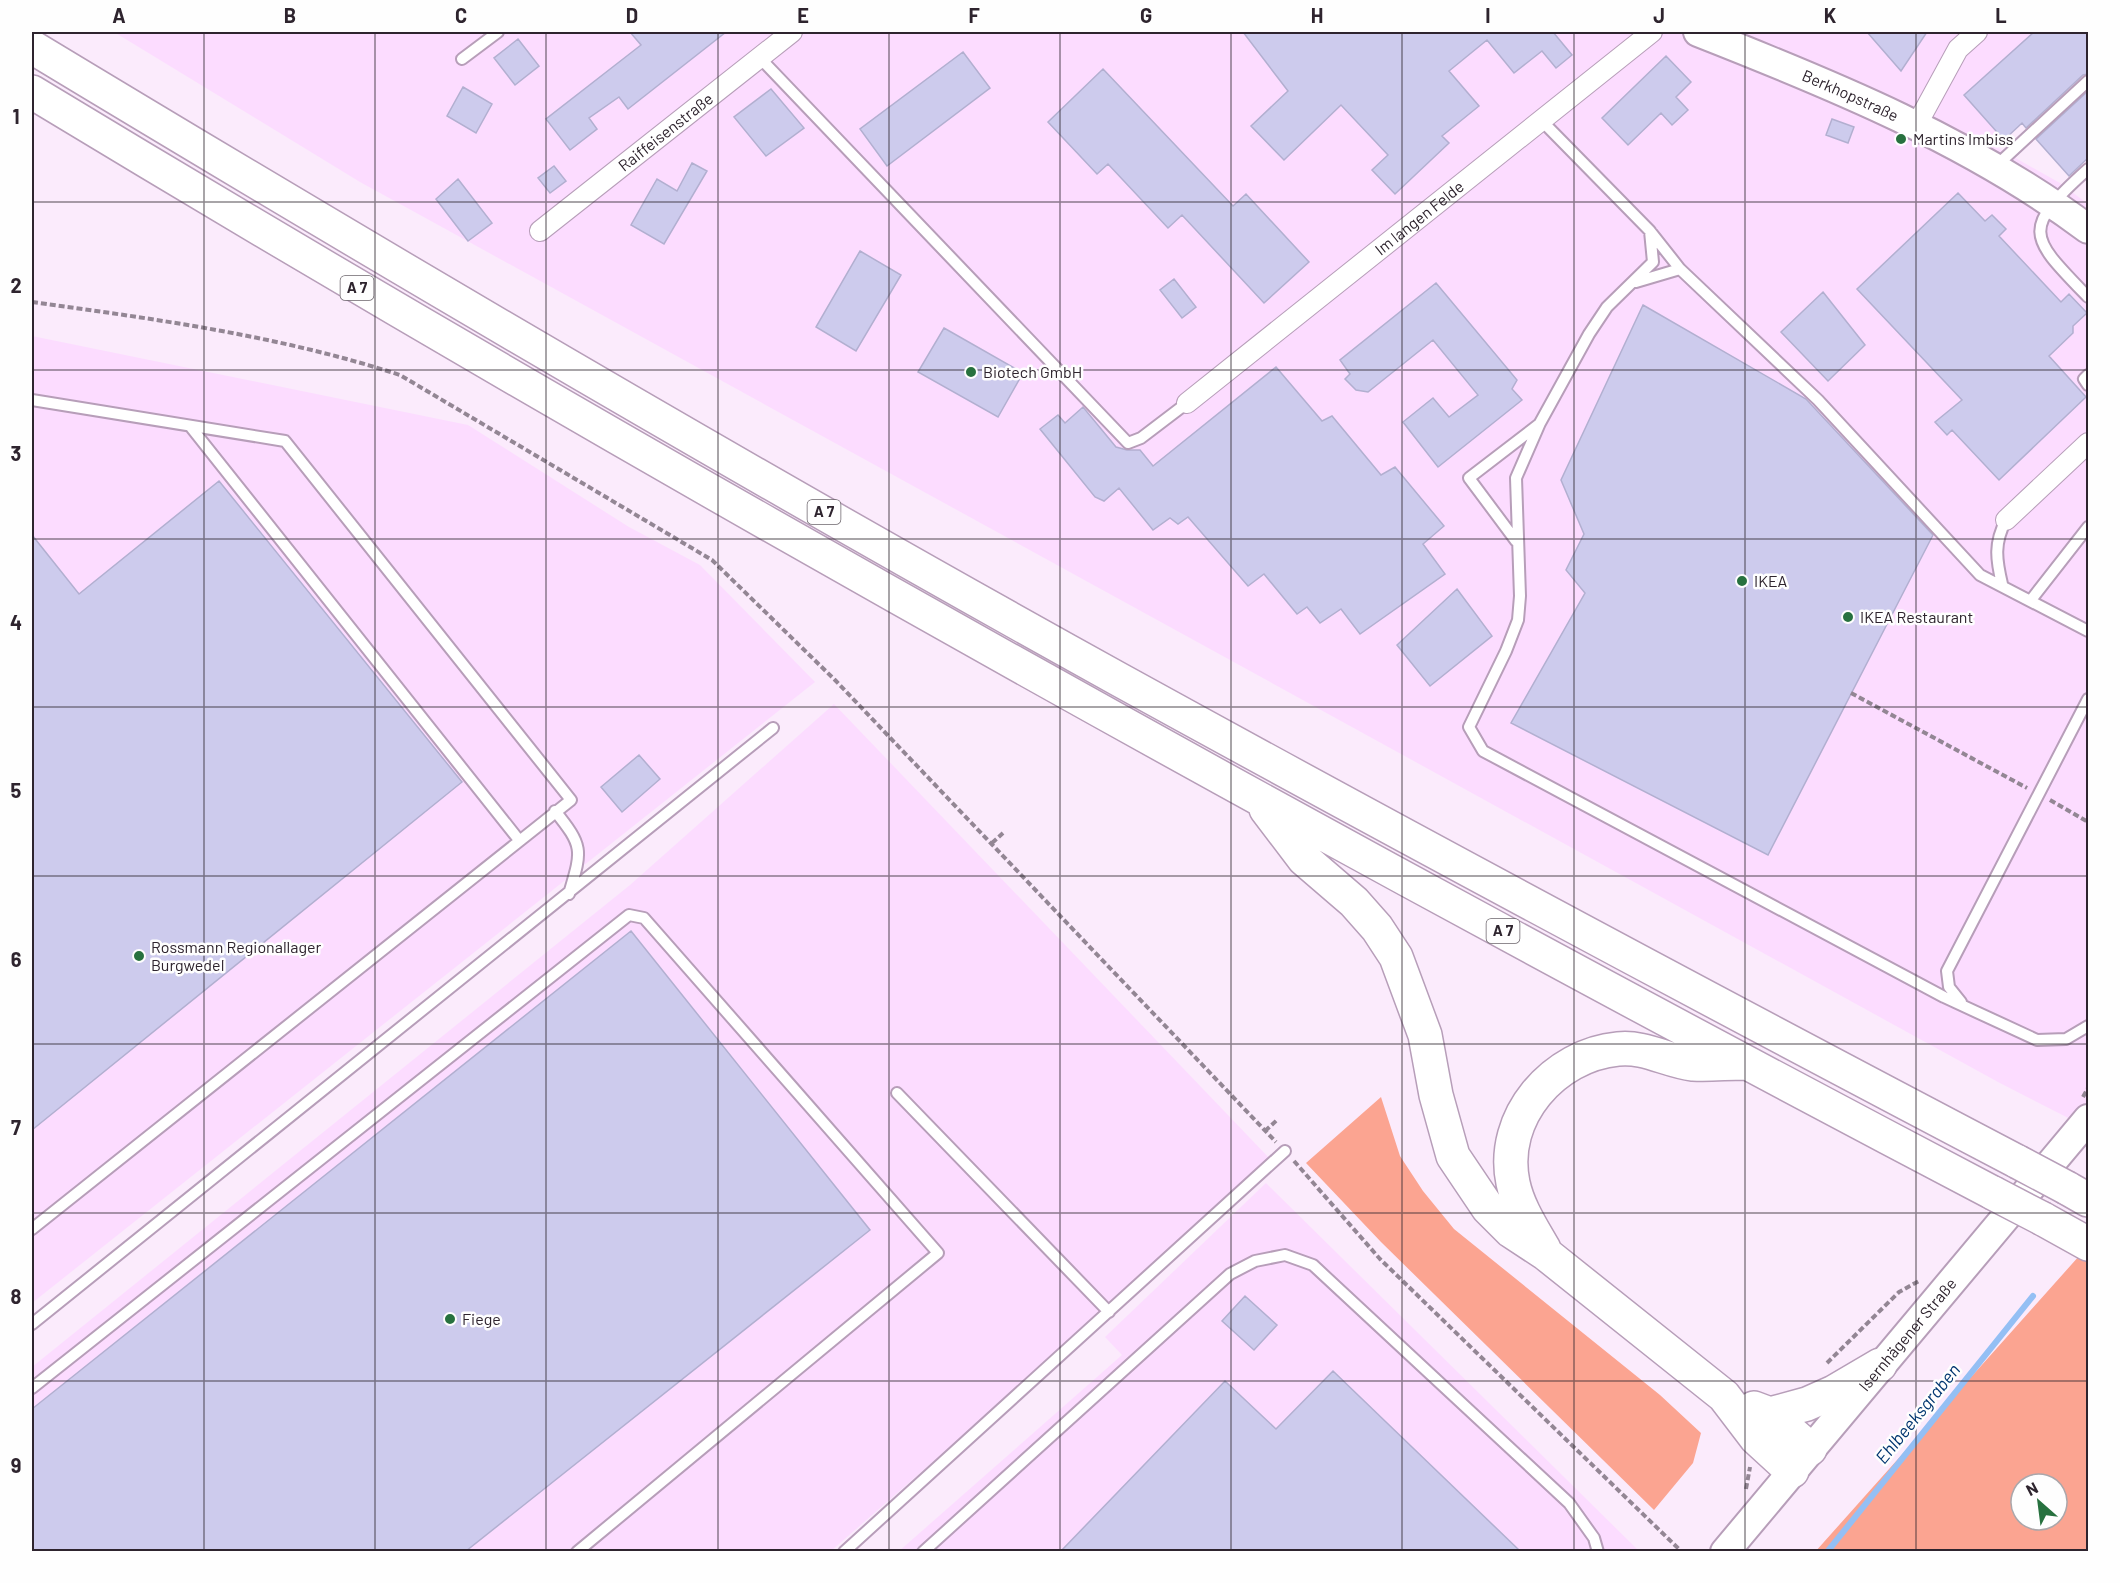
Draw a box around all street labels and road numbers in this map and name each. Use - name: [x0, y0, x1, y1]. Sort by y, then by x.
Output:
- street label: Berkhopstraße: [1800, 65, 1902, 125]
- street label: Raiffeisenstraße: [614, 88, 716, 175]
- street label: Im langen Felde: [1371, 176, 1467, 258]
- road number: A 7: [340, 276, 374, 300]
- road number: A 7: [808, 500, 840, 524]
- road number: A 7: [1486, 919, 1520, 943]
- street label: Isernhägener Straße: [1854, 1274, 1960, 1394]

